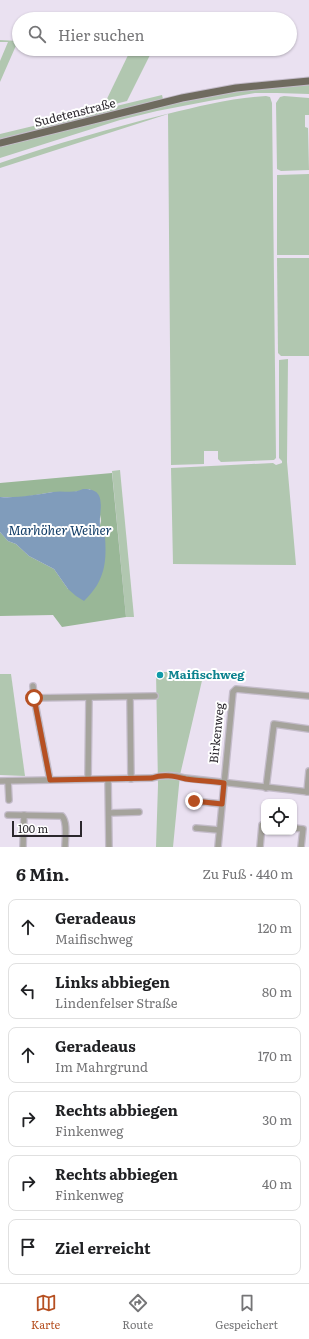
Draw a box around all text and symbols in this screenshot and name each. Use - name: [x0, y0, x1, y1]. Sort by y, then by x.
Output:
- search box: [12, 12, 297, 56]
- icon: search: [26, 23, 48, 45]
- text: Hier suchen: [58, 23, 144, 46]
- street label: Sudetenstraße: [32, 93, 117, 131]
- water label: Marhöher Weiher: [8, 520, 112, 539]
- place label: Maifischweg: [168, 665, 245, 683]
- marker: Maifischweg: [155, 670, 165, 680]
- route start: [25, 689, 43, 707]
- street label: Birkenweg: [204, 701, 228, 764]
- route end: [185, 792, 203, 810]
- map controls: [261, 799, 297, 835]
- button: locate: [261, 799, 297, 835]
- scale bar: [12, 819, 82, 838]
- text: 100 m: [18, 820, 48, 836]
- text: 6 Min.: [16, 861, 70, 886]
- text: Zu Fuß · 440 m: [202, 864, 293, 883]
- text: Geradeaus: [55, 906, 136, 929]
- icon: ahead: [17, 916, 39, 938]
- text: 120 m: [257, 918, 292, 937]
- text: Maifischweg: [55, 929, 133, 948]
- text: Links abbiegen: [55, 970, 170, 993]
- icon: left: [17, 980, 39, 1002]
- text: 80 m: [262, 982, 292, 1001]
- text: Lindenfelser Straße: [55, 993, 178, 1012]
- text: Geradeaus: [55, 1034, 136, 1057]
- icon: ahead: [17, 1044, 39, 1066]
- text: 170 m: [258, 1046, 292, 1065]
- text: Im Mahrgrund: [55, 1057, 148, 1076]
- text: Rechts abbiegen: [55, 1098, 178, 1121]
- icon: right: [17, 1108, 39, 1130]
- text: 30 m: [262, 1110, 292, 1129]
- text: Finkenweg: [55, 1121, 123, 1140]
- text: Rechts abbiegen: [55, 1162, 178, 1185]
- icon: right: [17, 1172, 39, 1194]
- text: 40 m: [262, 1174, 292, 1193]
- text: Finkenweg: [55, 1185, 123, 1204]
- icon: arrive: [17, 1236, 39, 1258]
- text: Ziel erreicht: [55, 1236, 150, 1259]
- tab: Karte: [31, 1292, 60, 1332]
- tab: Route: [122, 1292, 153, 1332]
- tab: Gespeichert: [215, 1292, 278, 1332]

